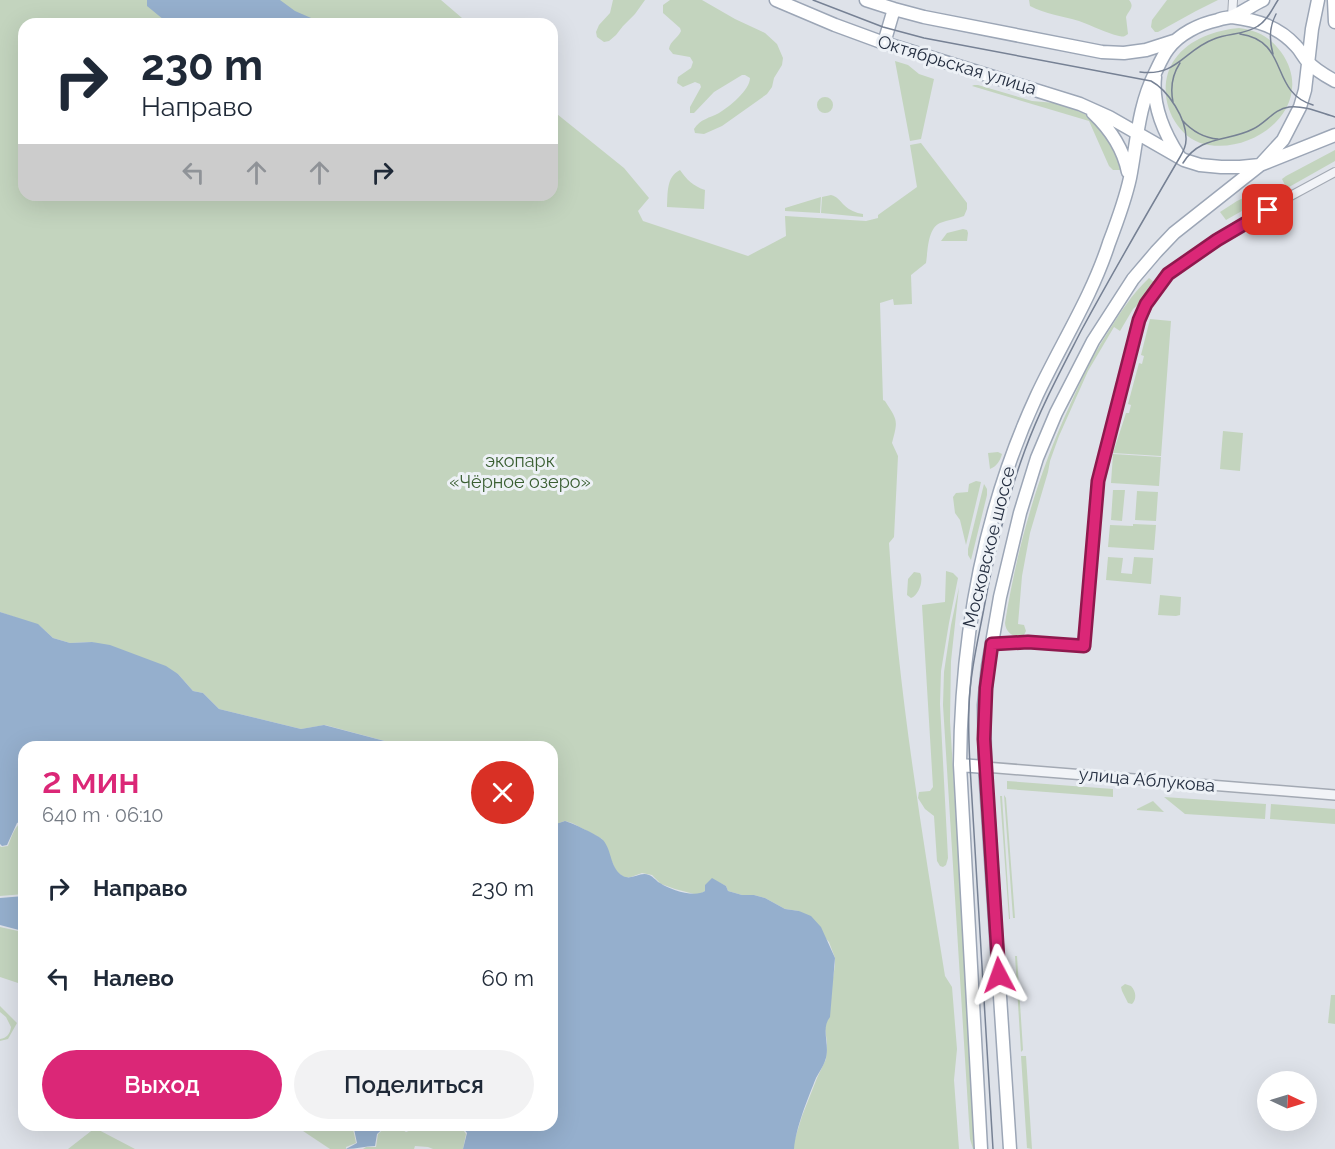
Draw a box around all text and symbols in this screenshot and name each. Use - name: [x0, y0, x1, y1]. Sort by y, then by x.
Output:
- street label: Октябрьская улица: [875, 30, 1039, 99]
- text: 230 m: [141, 41, 263, 90]
- icon: right: [42, 42, 120, 120]
- text: Направо: [141, 91, 253, 122]
- icon: left: [177, 156, 210, 189]
- icon: ahead: [240, 156, 273, 189]
- icon: ahead: [303, 156, 336, 189]
- icon: right: [366, 156, 399, 189]
- pin: [1242, 184, 1293, 235]
- icon: arrive: [1251, 193, 1284, 226]
- park label: экопарк «Чёрное озеро»: [449, 450, 591, 492]
- street label: Московское шоссе: [958, 464, 1019, 630]
- text: 2 мин: [42, 759, 140, 801]
- button: close: [471, 761, 534, 824]
- street label: улица Аблукова: [1078, 763, 1216, 796]
- text: 640 m · 06:10: [42, 803, 164, 827]
- icon: right: [42, 872, 75, 905]
- text: Направо: [93, 875, 187, 901]
- text: 230 m: [471, 875, 534, 901]
- position arrow: [967, 943, 1031, 1007]
- icon: left: [42, 962, 75, 995]
- text: Налево: [93, 965, 174, 991]
- text: 60 m: [481, 965, 534, 991]
- button: Выход: [42, 1050, 282, 1119]
- button: Поделиться: [294, 1050, 534, 1119]
- north arrow: [1257, 1071, 1317, 1131]
- map controls: [1257, 1071, 1317, 1131]

